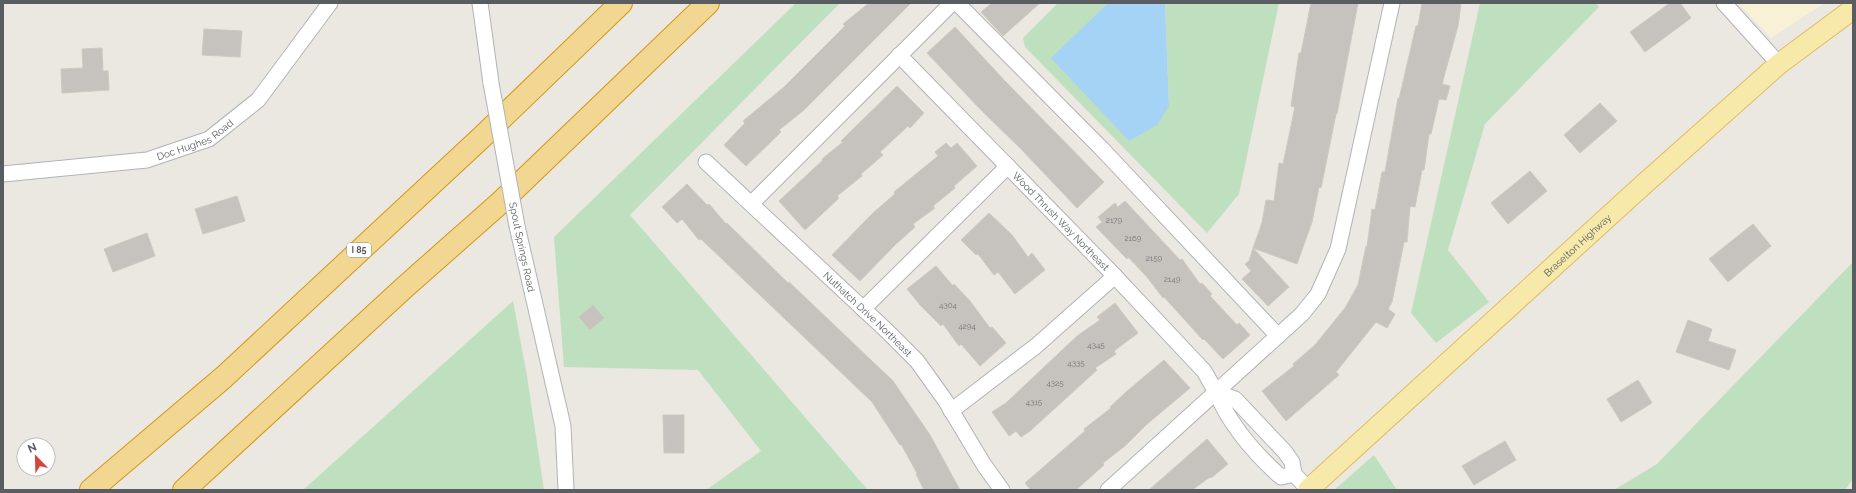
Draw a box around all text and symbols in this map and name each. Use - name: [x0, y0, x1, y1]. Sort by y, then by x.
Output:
- street label: Doc Hughes Road: [155, 117, 235, 162]
- street label: Wood Thrush Way Northeast: [1011, 169, 1112, 273]
- street label: Spout Springs Road: [507, 201, 537, 293]
- street label: Braselton Highway: [1541, 211, 1613, 278]
- house number: 2179: [1106, 215, 1123, 225]
- house number: 2169: [1124, 233, 1142, 243]
- road number: I 85: [347, 243, 371, 257]
- house number: 2159: [1146, 253, 1163, 263]
- street label: Nuthatch Drive Northeast: [821, 269, 915, 359]
- house number: 2149: [1164, 274, 1181, 284]
- house number: 4304: [939, 300, 958, 310]
- house number: 4294: [958, 321, 976, 331]
- house number: 4345: [1087, 340, 1105, 350]
- house number: 4335: [1067, 358, 1085, 368]
- house number: 4325: [1046, 378, 1064, 388]
- house number: 4315: [1026, 397, 1043, 407]
- north arrow: [16, 437, 56, 477]
- text: N: [26, 441, 39, 456]

